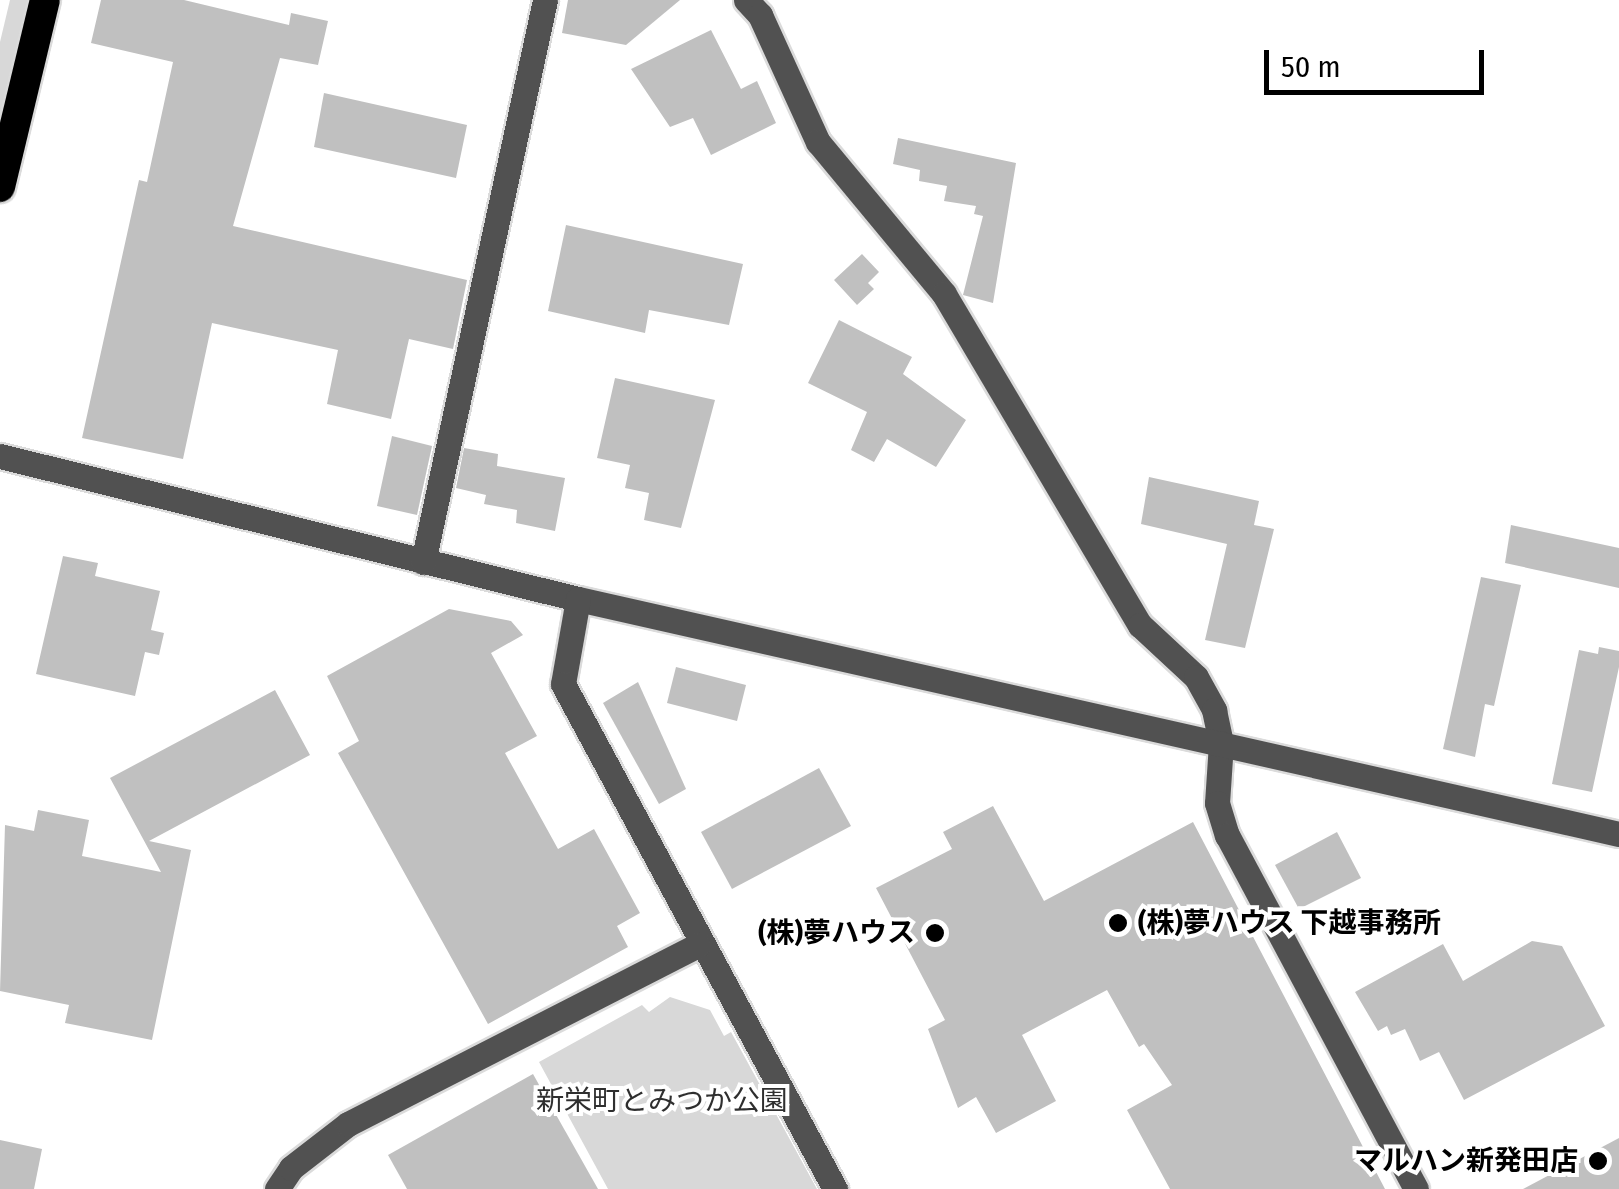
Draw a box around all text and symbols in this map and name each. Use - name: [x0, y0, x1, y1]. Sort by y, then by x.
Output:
- scale bar: [1269, 30, 1489, 92]
- text: 50 m: [1281, 49, 1341, 85]
- place label: (株)夢ハウス 下越事務所: [1138, 906, 1441, 940]
- marker: (株)夢ハウス 下越事務所: [1107, 912, 1129, 934]
- place label: (株)夢ハウス: [758, 916, 915, 950]
- marker: (株)夢ハウス: [924, 922, 946, 944]
- park label: 新栄町とみつか公園: [536, 1084, 788, 1118]
- place label: マルハン新発田店: [1354, 1144, 1578, 1178]
- marker: マルハン新発田店: [1587, 1150, 1609, 1172]

